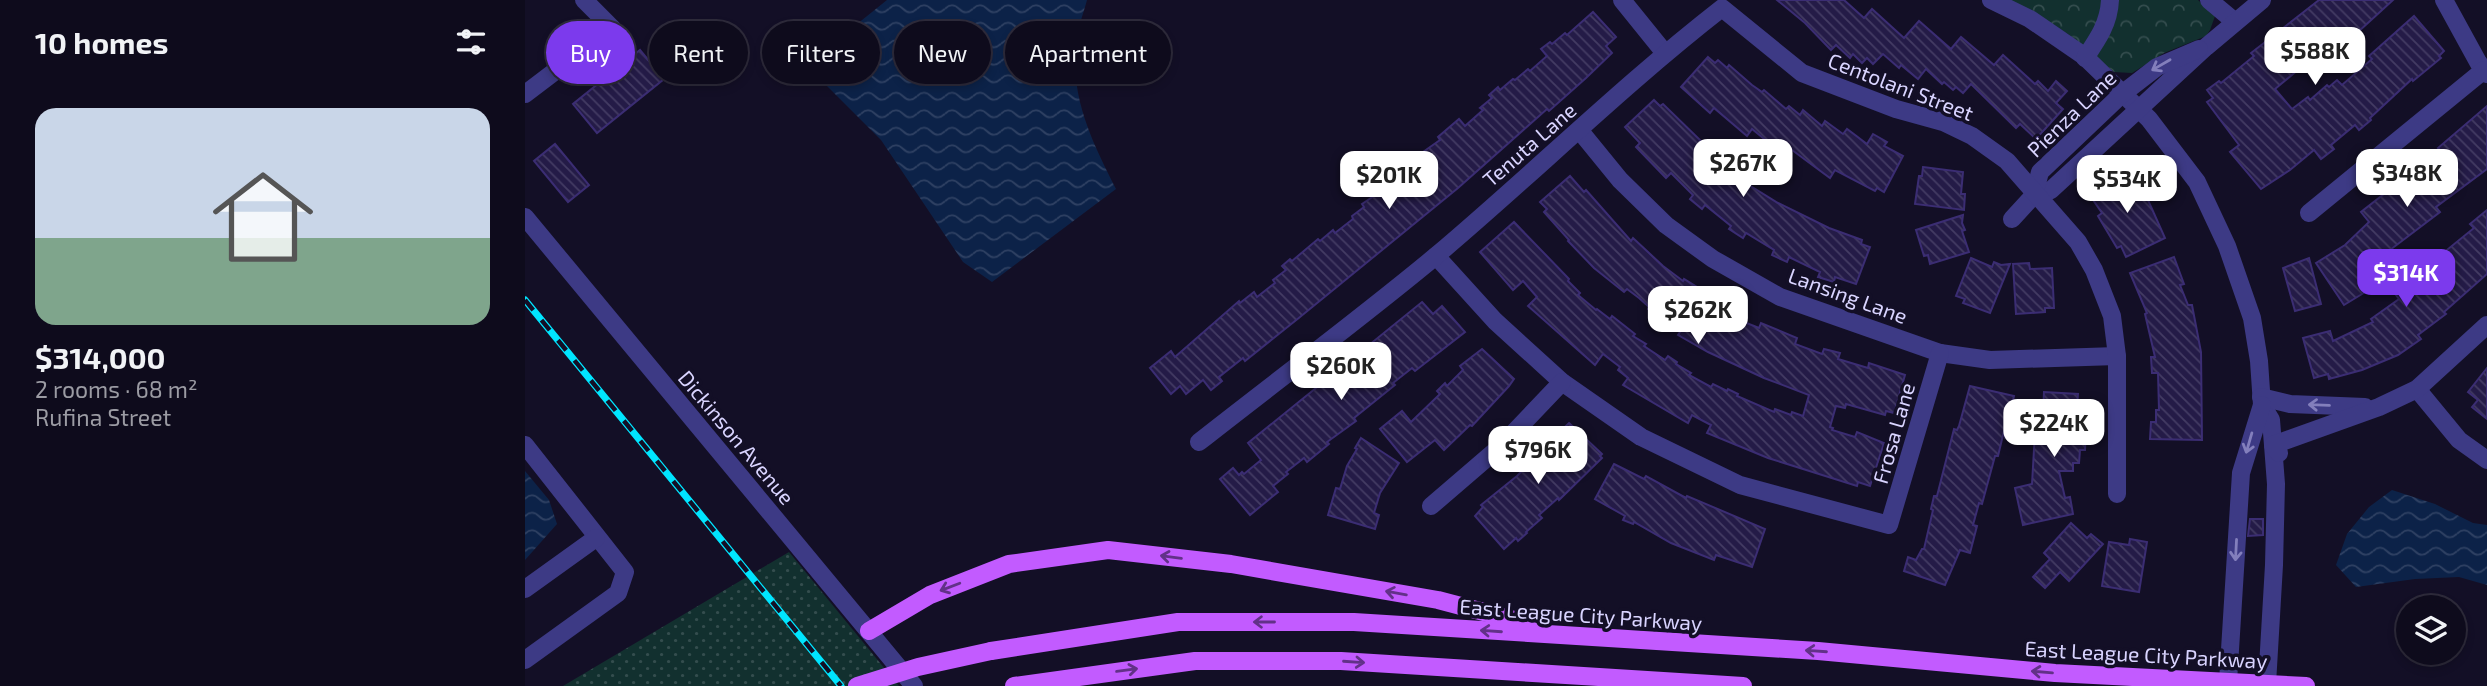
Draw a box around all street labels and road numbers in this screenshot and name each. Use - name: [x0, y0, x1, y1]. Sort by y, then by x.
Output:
- street label: Centolani Street: [1825, 47, 1977, 125]
- street label: Pienza Lane: [2021, 64, 2121, 162]
- street label: Tenuta Lane: [1477, 97, 1581, 191]
- street label: Lansing Lane: [1785, 262, 1911, 328]
- street label: Dickinson Avenue: [674, 365, 800, 509]
- street label: Frosa Lane: [1867, 380, 1919, 486]
- street label: East League City Parkway: [1459, 593, 1703, 635]
- street label: East League City Parkway: [2024, 635, 2268, 673]

